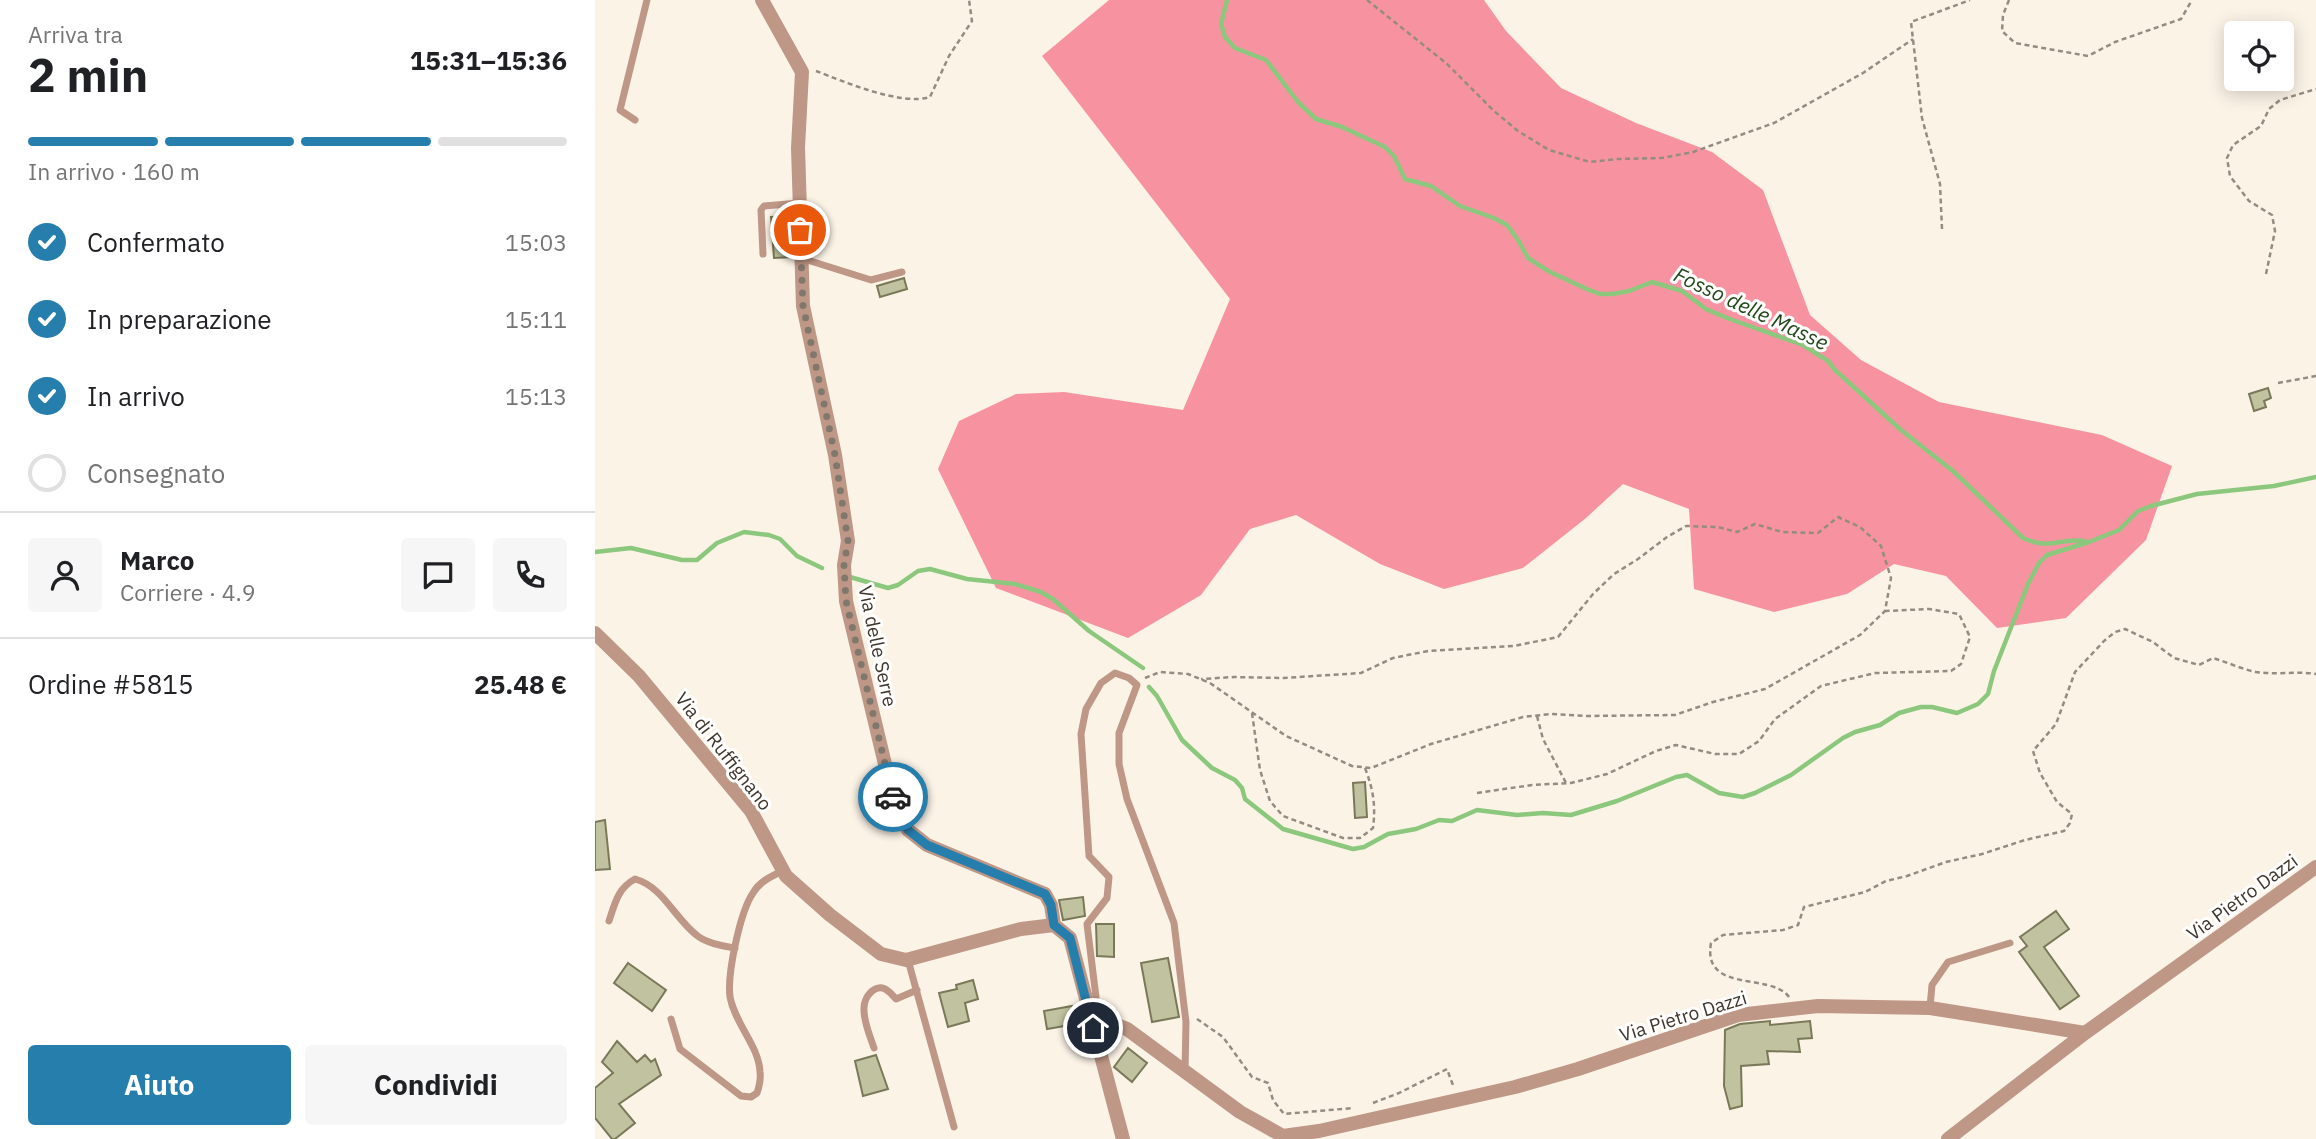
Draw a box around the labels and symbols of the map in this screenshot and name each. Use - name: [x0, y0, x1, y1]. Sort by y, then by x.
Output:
- pin: [770, 200, 830, 260]
- water label: Fosso delle Masse: [1670, 260, 1833, 356]
- street label: Via delle Serre: [853, 583, 903, 709]
- street label: Via di Ruffignano: [670, 687, 778, 815]
- courier: [858, 762, 928, 832]
- street label: Via Pietro Dazzi: [2182, 849, 2302, 945]
- street label: Via Pietro Dazzi: [1617, 985, 1749, 1047]
- pin: [1063, 998, 1123, 1058]

